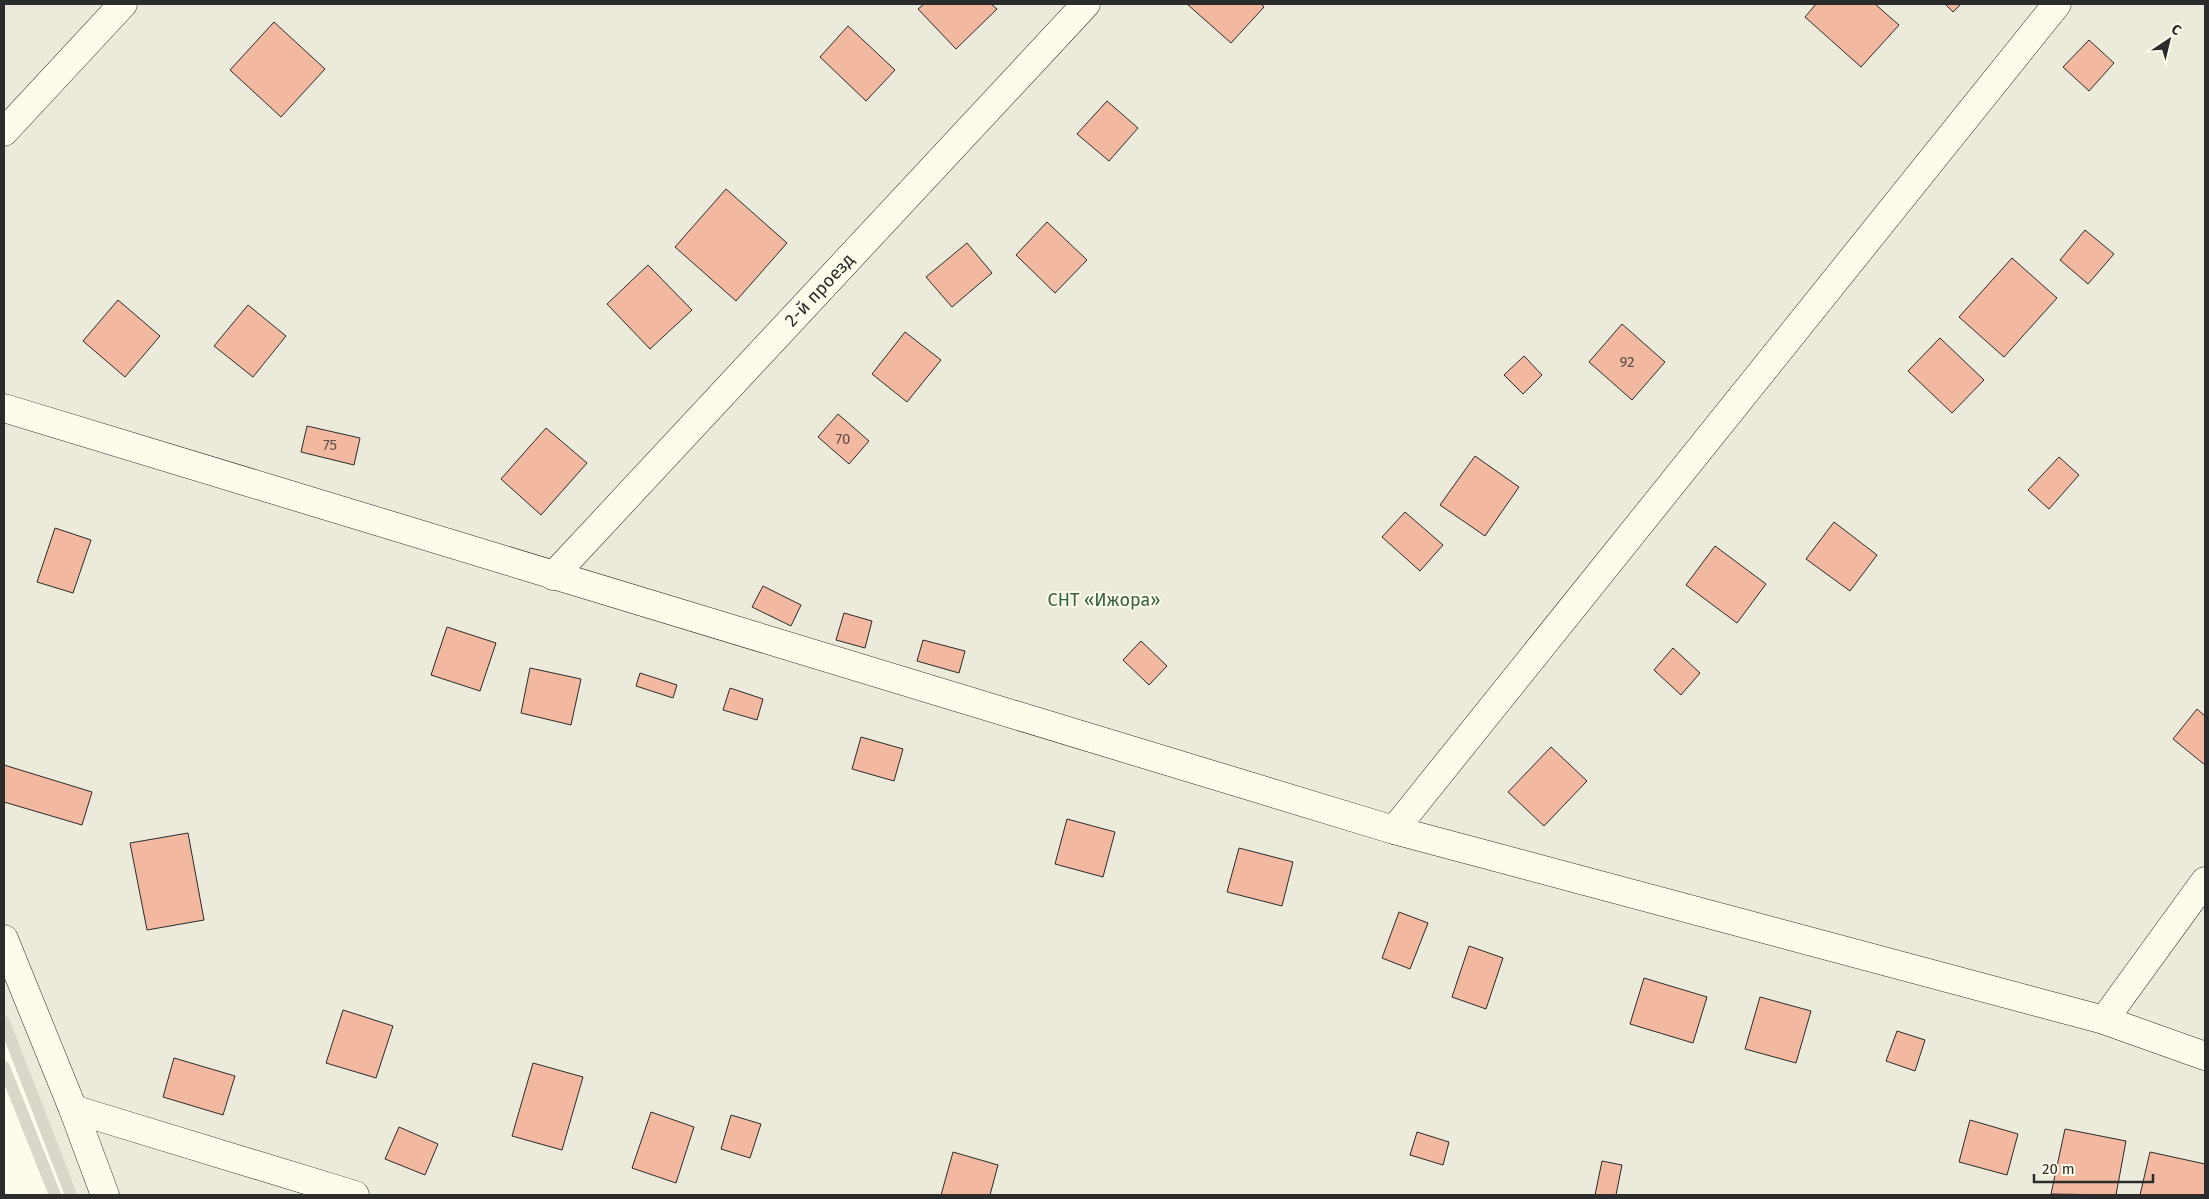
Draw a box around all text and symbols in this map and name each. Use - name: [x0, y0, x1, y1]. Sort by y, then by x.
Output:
- north arrow: [2144, 15, 2194, 65]
- text: С: [2168, 20, 2184, 39]
- street label: 2-й проезд: [780, 249, 859, 331]
- house number: 92: [1620, 353, 1634, 371]
- house number: 70: [836, 430, 850, 448]
- house number: 75: [323, 436, 337, 454]
- park label: СНТ «Ижора»: [1048, 589, 1160, 611]
- scale bar: [2034, 1152, 2153, 1184]
- text: 20 m: [2042, 1160, 2075, 1178]

